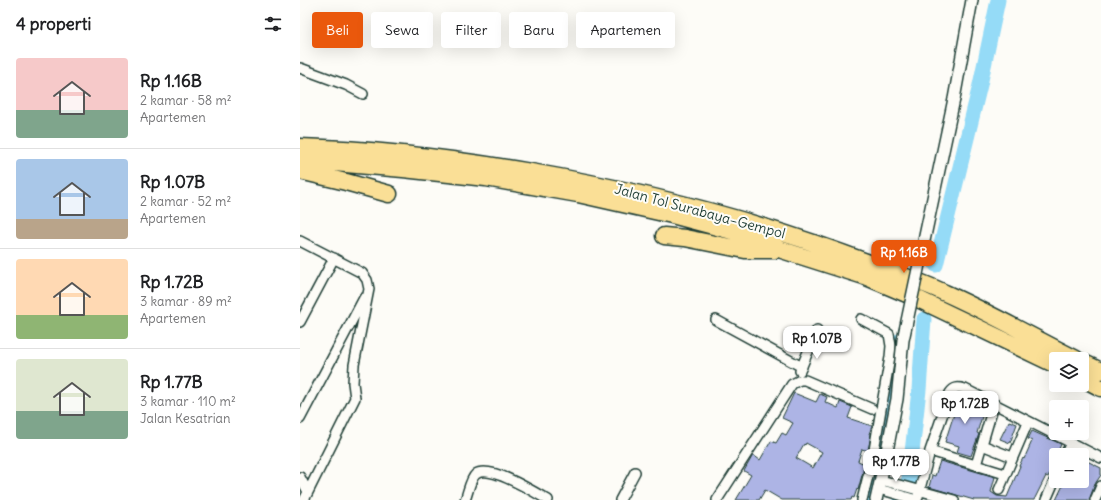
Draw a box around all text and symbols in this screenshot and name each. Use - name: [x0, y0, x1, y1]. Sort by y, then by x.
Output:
- chip: Beli: [312, 12, 363, 48]
- chip: Sewa: [371, 12, 433, 48]
- chip: Filter: [441, 12, 501, 48]
- chip: Baru: [509, 12, 568, 48]
- chip: Apartemen: [576, 12, 675, 48]
- text: 4 properti: [16, 13, 91, 35]
- icon: filters: [262, 13, 284, 35]
- text: Rp 1.16B: [140, 70, 202, 92]
- icon: home: [48, 74, 96, 122]
- text: 2 kamar · 58 m²: [140, 92, 232, 109]
- text: Apartemen: [140, 109, 206, 126]
- text: Rp 1.07B: [140, 171, 205, 193]
- icon: home: [48, 175, 96, 223]
- street label: Jalan Tol Surabaya–Gempol: [613, 180, 787, 242]
- text: 2 kamar · 52 m²: [140, 193, 231, 210]
- text: Apartemen: [140, 210, 206, 227]
- pin: Rp 1.16B: [863, 240, 945, 274]
- text: Rp 1.16B: [880, 244, 928, 261]
- text: Rp 1.72B: [140, 271, 204, 293]
- icon: home: [48, 275, 96, 323]
- text: 3 kamar · 89 m²: [140, 293, 232, 310]
- text: Apartemen: [140, 310, 206, 327]
- pin: Rp 1.07B: [776, 326, 858, 360]
- text: Rp 1.07B: [792, 330, 842, 347]
- map controls: [1049, 352, 1089, 488]
- button: layers: [1049, 352, 1089, 392]
- text: Rp 1.77B: [140, 371, 203, 393]
- icon: home: [48, 375, 96, 423]
- pin: Rp 1.72B: [924, 391, 1006, 425]
- text: 3 kamar · 110 m²: [140, 393, 236, 410]
- text: Rp 1.72B: [941, 395, 989, 412]
- button: +: [1049, 400, 1089, 440]
- text: Jalan Kesatrian: [140, 410, 231, 427]
- button: −: [1049, 448, 1089, 488]
- pin: Rp 1.77B: [855, 449, 937, 483]
- text: Rp 1.77B: [872, 453, 920, 470]

